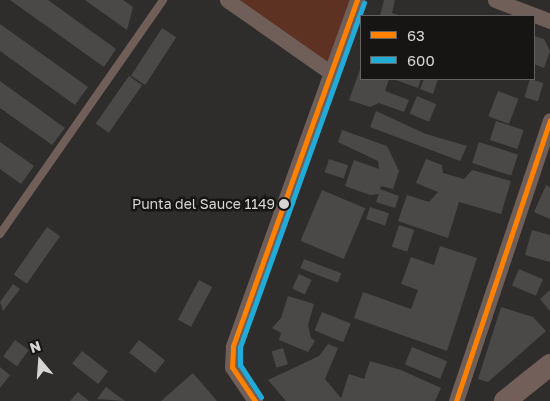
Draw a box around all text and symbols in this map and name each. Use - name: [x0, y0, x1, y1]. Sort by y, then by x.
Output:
- legend: [360, 15, 535, 80]
- text: 63: [407, 26, 425, 44]
- text: 600: [407, 51, 435, 69]
- place label: Punta del Sauce 1149: [132, 196, 275, 212]
- marker: Punta del Sauce 1149: [279, 199, 289, 209]
- north arrow: [15, 336, 65, 386]
- text: N: [28, 337, 43, 356]

